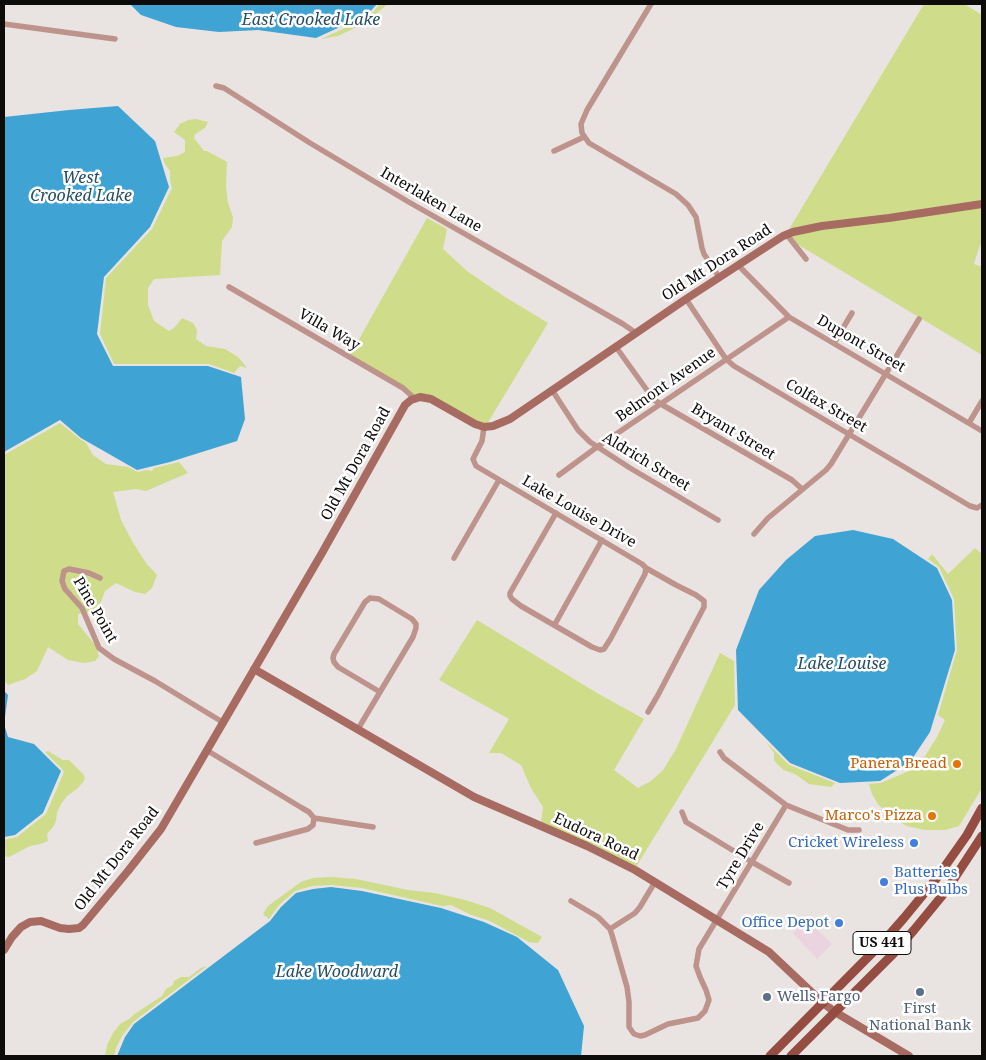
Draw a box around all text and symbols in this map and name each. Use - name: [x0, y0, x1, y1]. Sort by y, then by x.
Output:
- water label: East Crooked Lake: [242, 10, 380, 30]
- street label: Interlaken Lane: [377, 164, 485, 236]
- water label: West Crooked Lake: [30, 168, 132, 206]
- street label: Old Mt Dora Road: [659, 221, 775, 305]
- street label: Villa Way: [295, 305, 363, 355]
- street label: Dupont Street: [814, 311, 908, 377]
- street label: Belmont Avenue: [613, 344, 719, 426]
- street label: Colfax Street: [782, 375, 870, 437]
- street label: Bryant Street: [688, 400, 778, 464]
- street label: Old Mt Dora Road: [317, 404, 395, 524]
- street label: Aldrich Street: [599, 429, 693, 495]
- street label: Lake Louise Drive: [519, 472, 639, 552]
- street label: Pine Point: [69, 574, 121, 646]
- water label: Lake Louise: [798, 654, 886, 674]
- place label: Panera Bread: [850, 755, 947, 773]
- marker: Panera Bread: [951, 758, 963, 770]
- street label: Old Mt Dora Road: [71, 803, 163, 915]
- place label: Marco's Pizza: [825, 807, 922, 825]
- street label: Eudora Road: [551, 809, 641, 865]
- marker: Marco's Pizza: [926, 810, 938, 822]
- street label: Tyre Drive: [714, 819, 768, 893]
- place label: Cricket Wireless: [788, 834, 904, 852]
- marker: Cricket Wireless: [908, 837, 920, 849]
- place label: Batteries Plus Bulbs: [894, 864, 968, 899]
- marker: Batteries Plus Bulbs: [878, 876, 890, 888]
- place label: Office Depot: [741, 914, 829, 932]
- marker: Office Depot: [833, 917, 845, 929]
- road number: US 441: [853, 931, 911, 954]
- water label: Lake Woodward: [276, 962, 398, 982]
- marker: First National Bank: [914, 986, 926, 998]
- place label: Wells Fargo: [777, 988, 860, 1006]
- marker: Wells Fargo: [761, 991, 773, 1003]
- place label: First National Bank: [869, 1000, 971, 1035]

